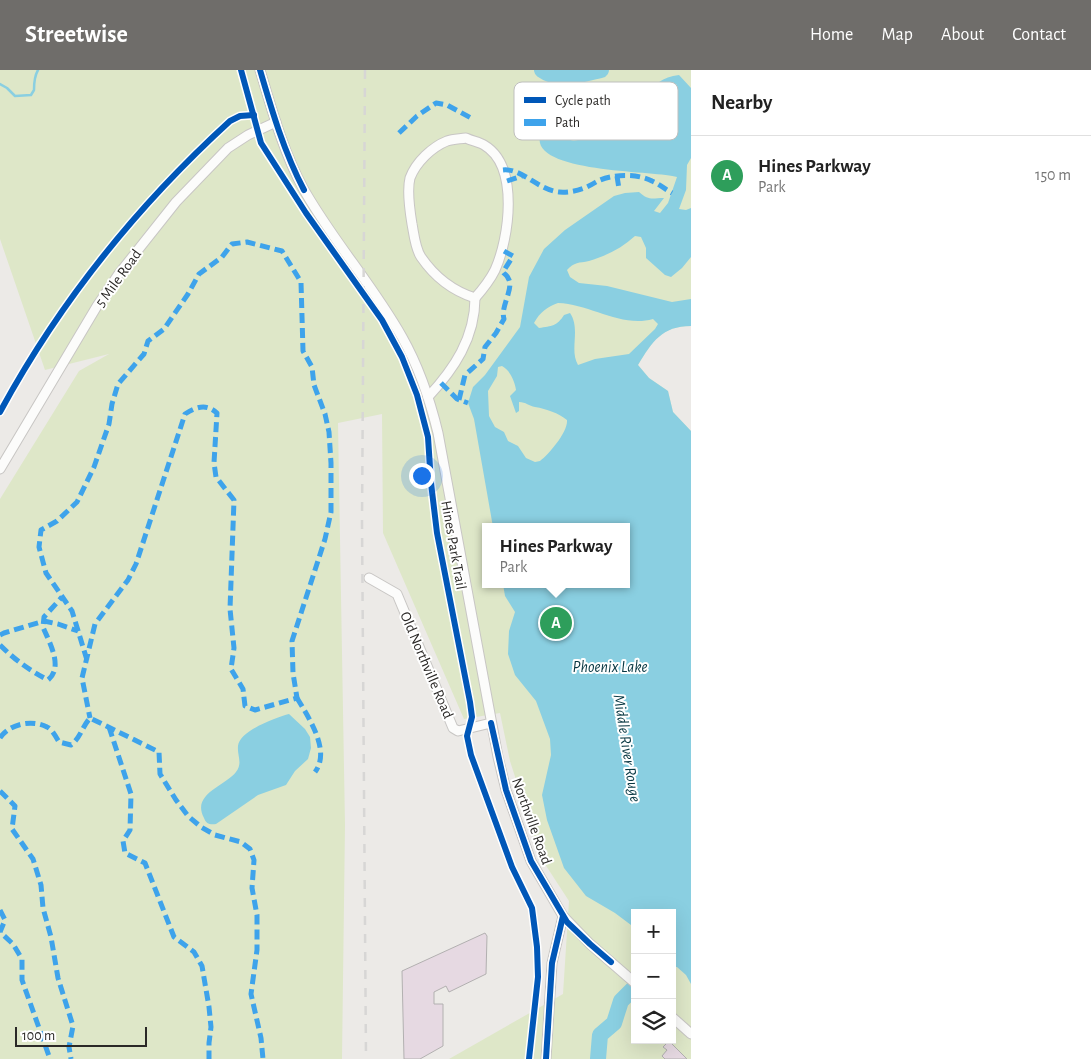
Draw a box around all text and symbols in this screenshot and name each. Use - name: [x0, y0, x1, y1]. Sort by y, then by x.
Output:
- text: Streetwise: [25, 23, 128, 47]
- text: Home: [810, 26, 853, 44]
- text: Map: [881, 26, 913, 44]
- text: About: [941, 26, 984, 44]
- text: Contact: [1012, 26, 1066, 44]
- legend: [514, 82, 678, 140]
- text: Nearby: [711, 92, 772, 113]
- text: Cycle path: [555, 94, 611, 108]
- text: Path: [555, 116, 580, 130]
- text: Hines Parkway: [758, 157, 871, 176]
- text: A: [722, 167, 732, 183]
- text: 150 m: [1035, 167, 1071, 183]
- text: Park: [758, 179, 786, 195]
- street label: 5 Mile Road: [93, 247, 144, 310]
- your location: [409, 463, 435, 489]
- street label: Hines Park Trail: [438, 499, 469, 591]
- popup: [482, 523, 630, 588]
- text: Hines Parkway: [500, 537, 612, 556]
- text: Park: [500, 559, 527, 575]
- pin: A: [540, 604, 572, 642]
- street label: Old Northville Road: [397, 610, 456, 721]
- water label: Phoenix Lake: [573, 659, 647, 675]
- water label: Middle River Rouge: [611, 693, 643, 803]
- street label: Northville Road: [509, 776, 554, 867]
- map controls: [631, 909, 676, 1044]
- button: +: [631, 909, 676, 954]
- button: −: [631, 954, 676, 999]
- button: layers: [631, 999, 676, 1044]
- scale bar: [15, 1024, 148, 1047]
- text: 100 m: [22, 1029, 55, 1043]

